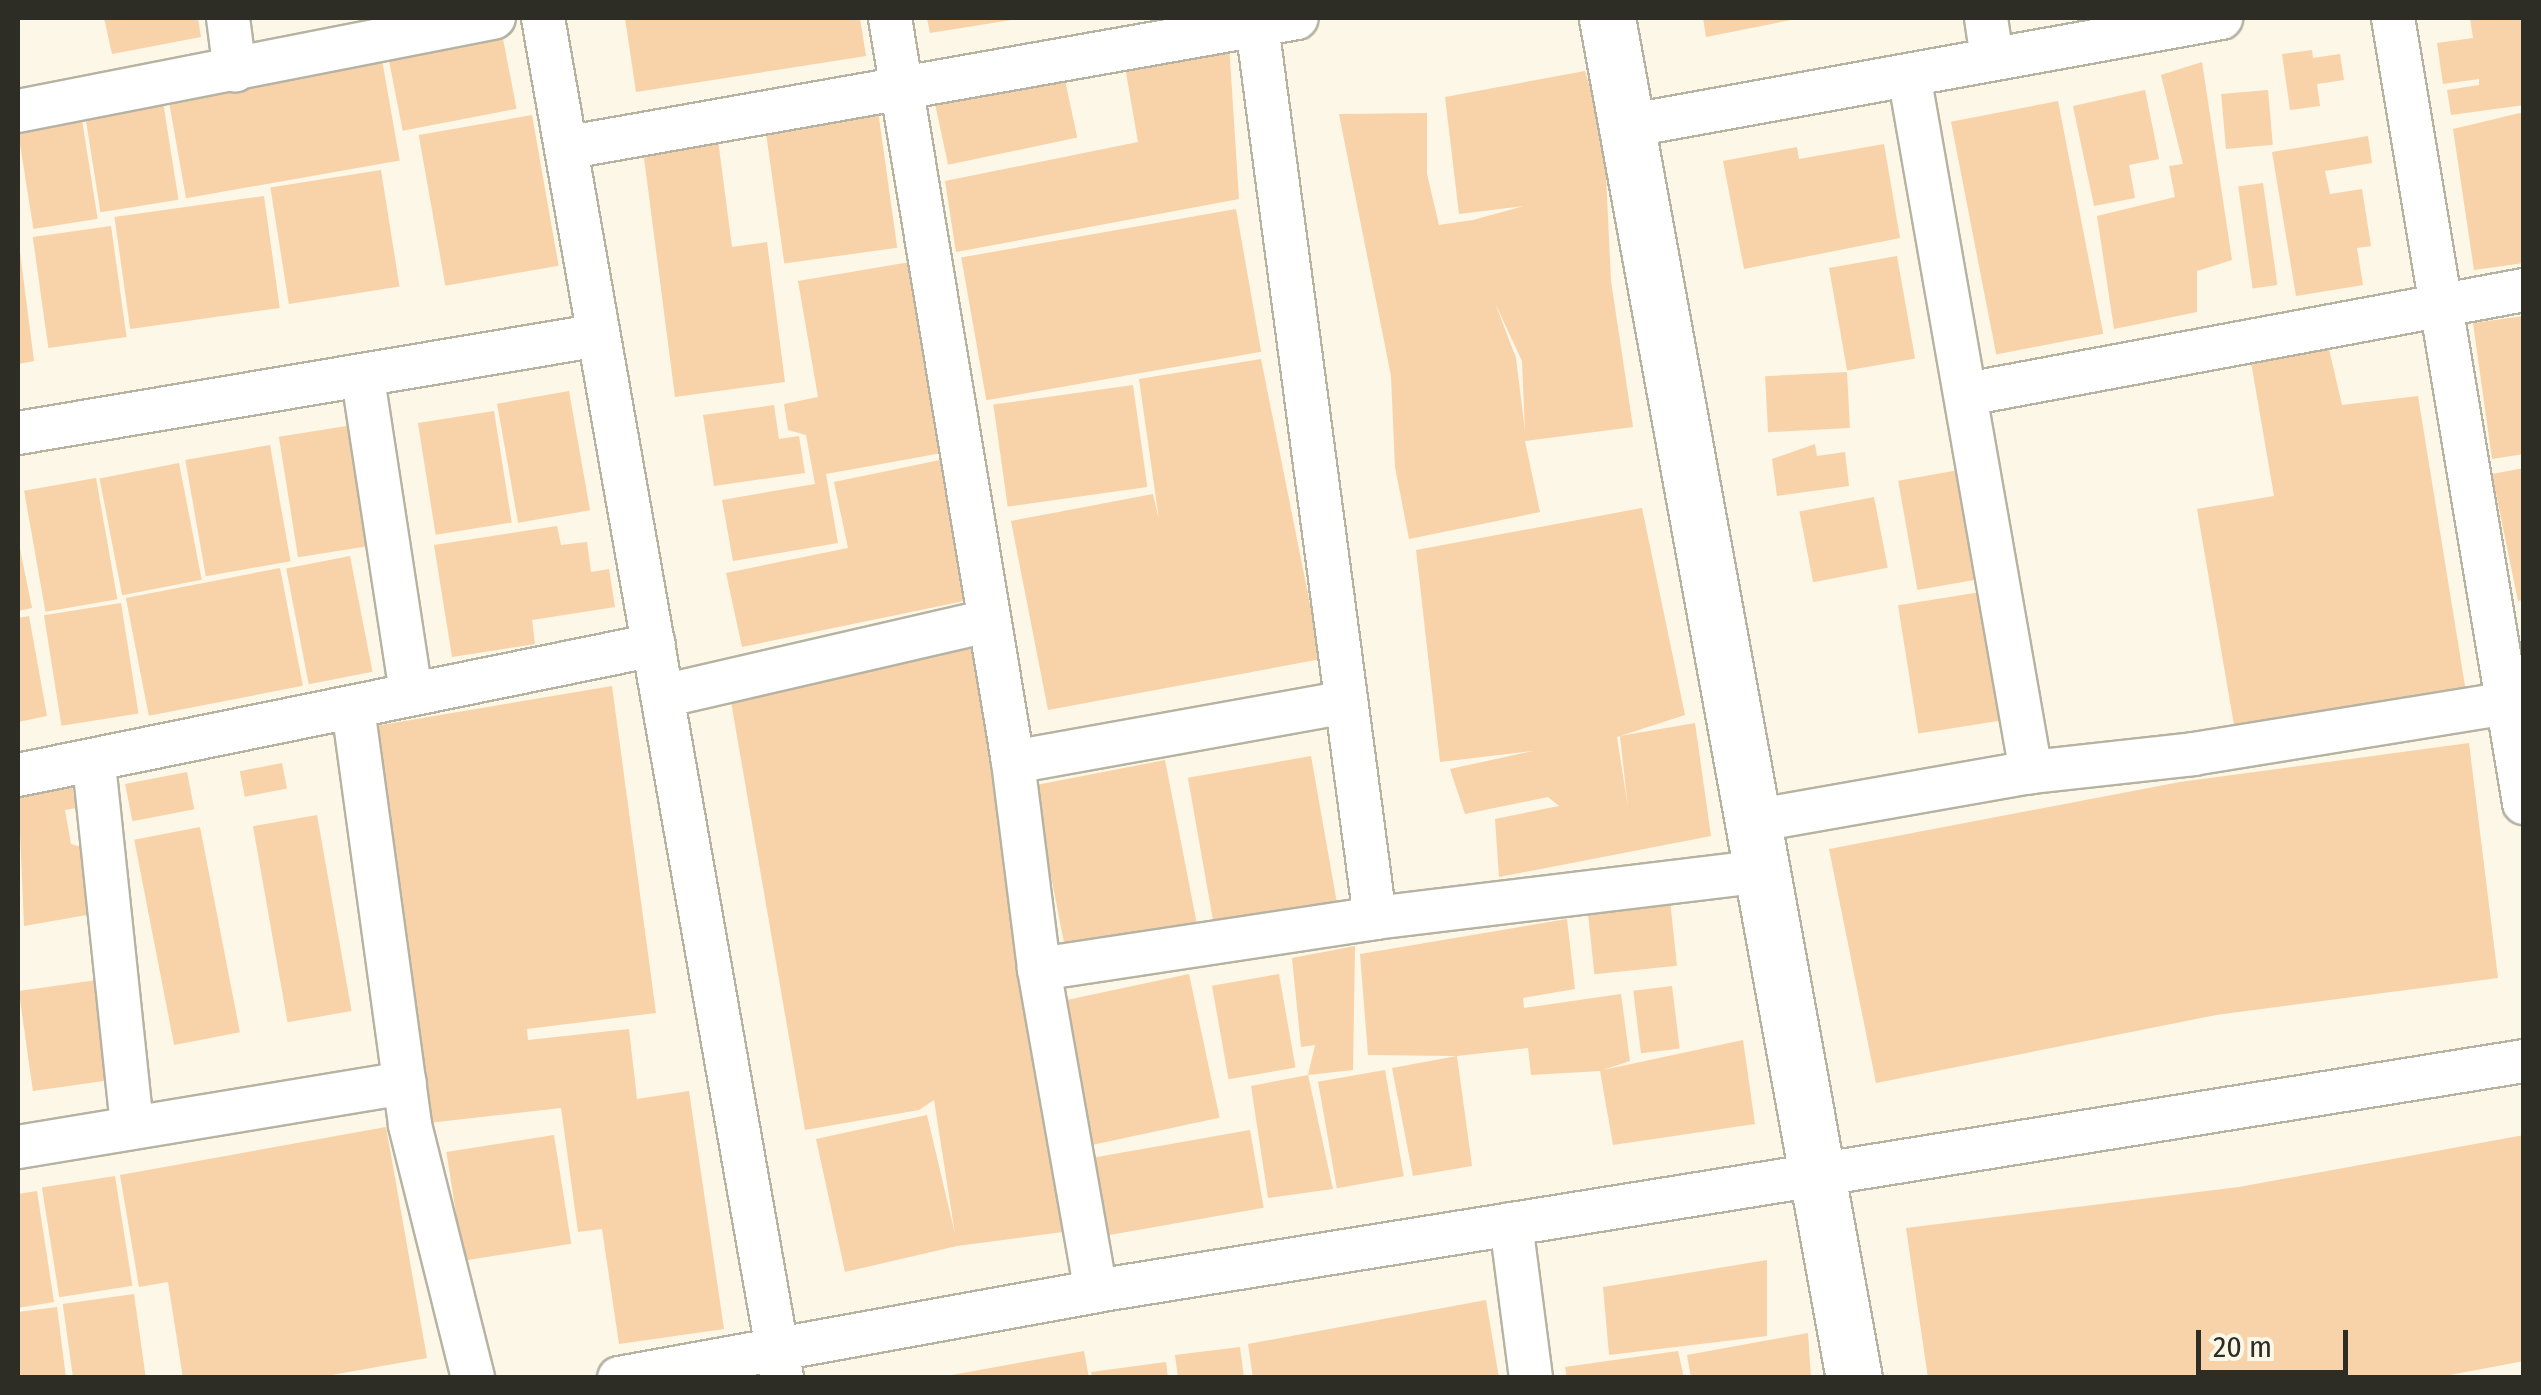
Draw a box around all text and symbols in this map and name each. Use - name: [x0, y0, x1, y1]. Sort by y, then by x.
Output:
- scale bar: [2201, 1310, 2354, 1372]
- text: 20 m: [2213, 1329, 2272, 1365]

